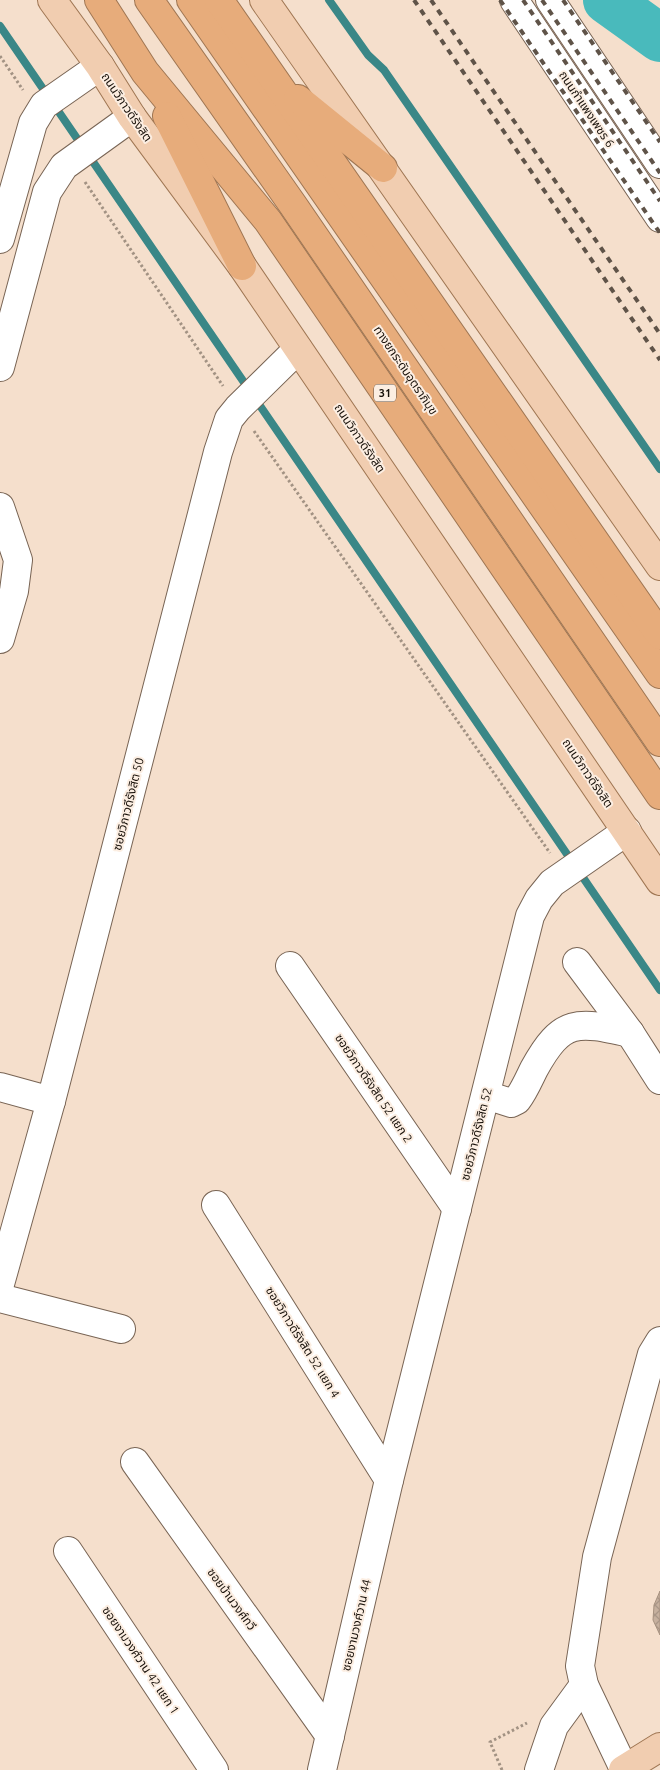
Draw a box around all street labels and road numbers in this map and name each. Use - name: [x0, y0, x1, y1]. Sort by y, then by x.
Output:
- street label: ถนนกำแพงเพชร 6: [557, 68, 617, 150]
- street label: ถนนวิภาวดีรังสิต: [99, 70, 155, 144]
- street label: ทางยกระดับอุตราภิมุข: [371, 323, 440, 417]
- road number: 31: [374, 384, 396, 402]
- street label: ถนนวิภาวดีรังสิต: [332, 401, 388, 475]
- street label: ถนนวิภาวดีรังสิต: [560, 736, 616, 810]
- street label: ซอยวิภาวดีรังสิต 50: [110, 756, 146, 852]
- street label: ซอยวิภาวดีรังสิต 52 แยก 2: [333, 1031, 415, 1145]
- street label: ซอยวิภาวดีรังสิต 52: [458, 1086, 494, 1182]
- street label: ซอยวิภาวดีรังสิต 52 แยก 4: [264, 1284, 343, 1400]
- street label: ซอยบ้านวงศ์ทวี: [205, 1566, 259, 1633]
- street label: ซอยงามวงศ์วาน 44: [339, 1578, 373, 1672]
- street label: ซอยงามวงศ์วาน 42 แยก 1: [100, 1604, 182, 1716]

